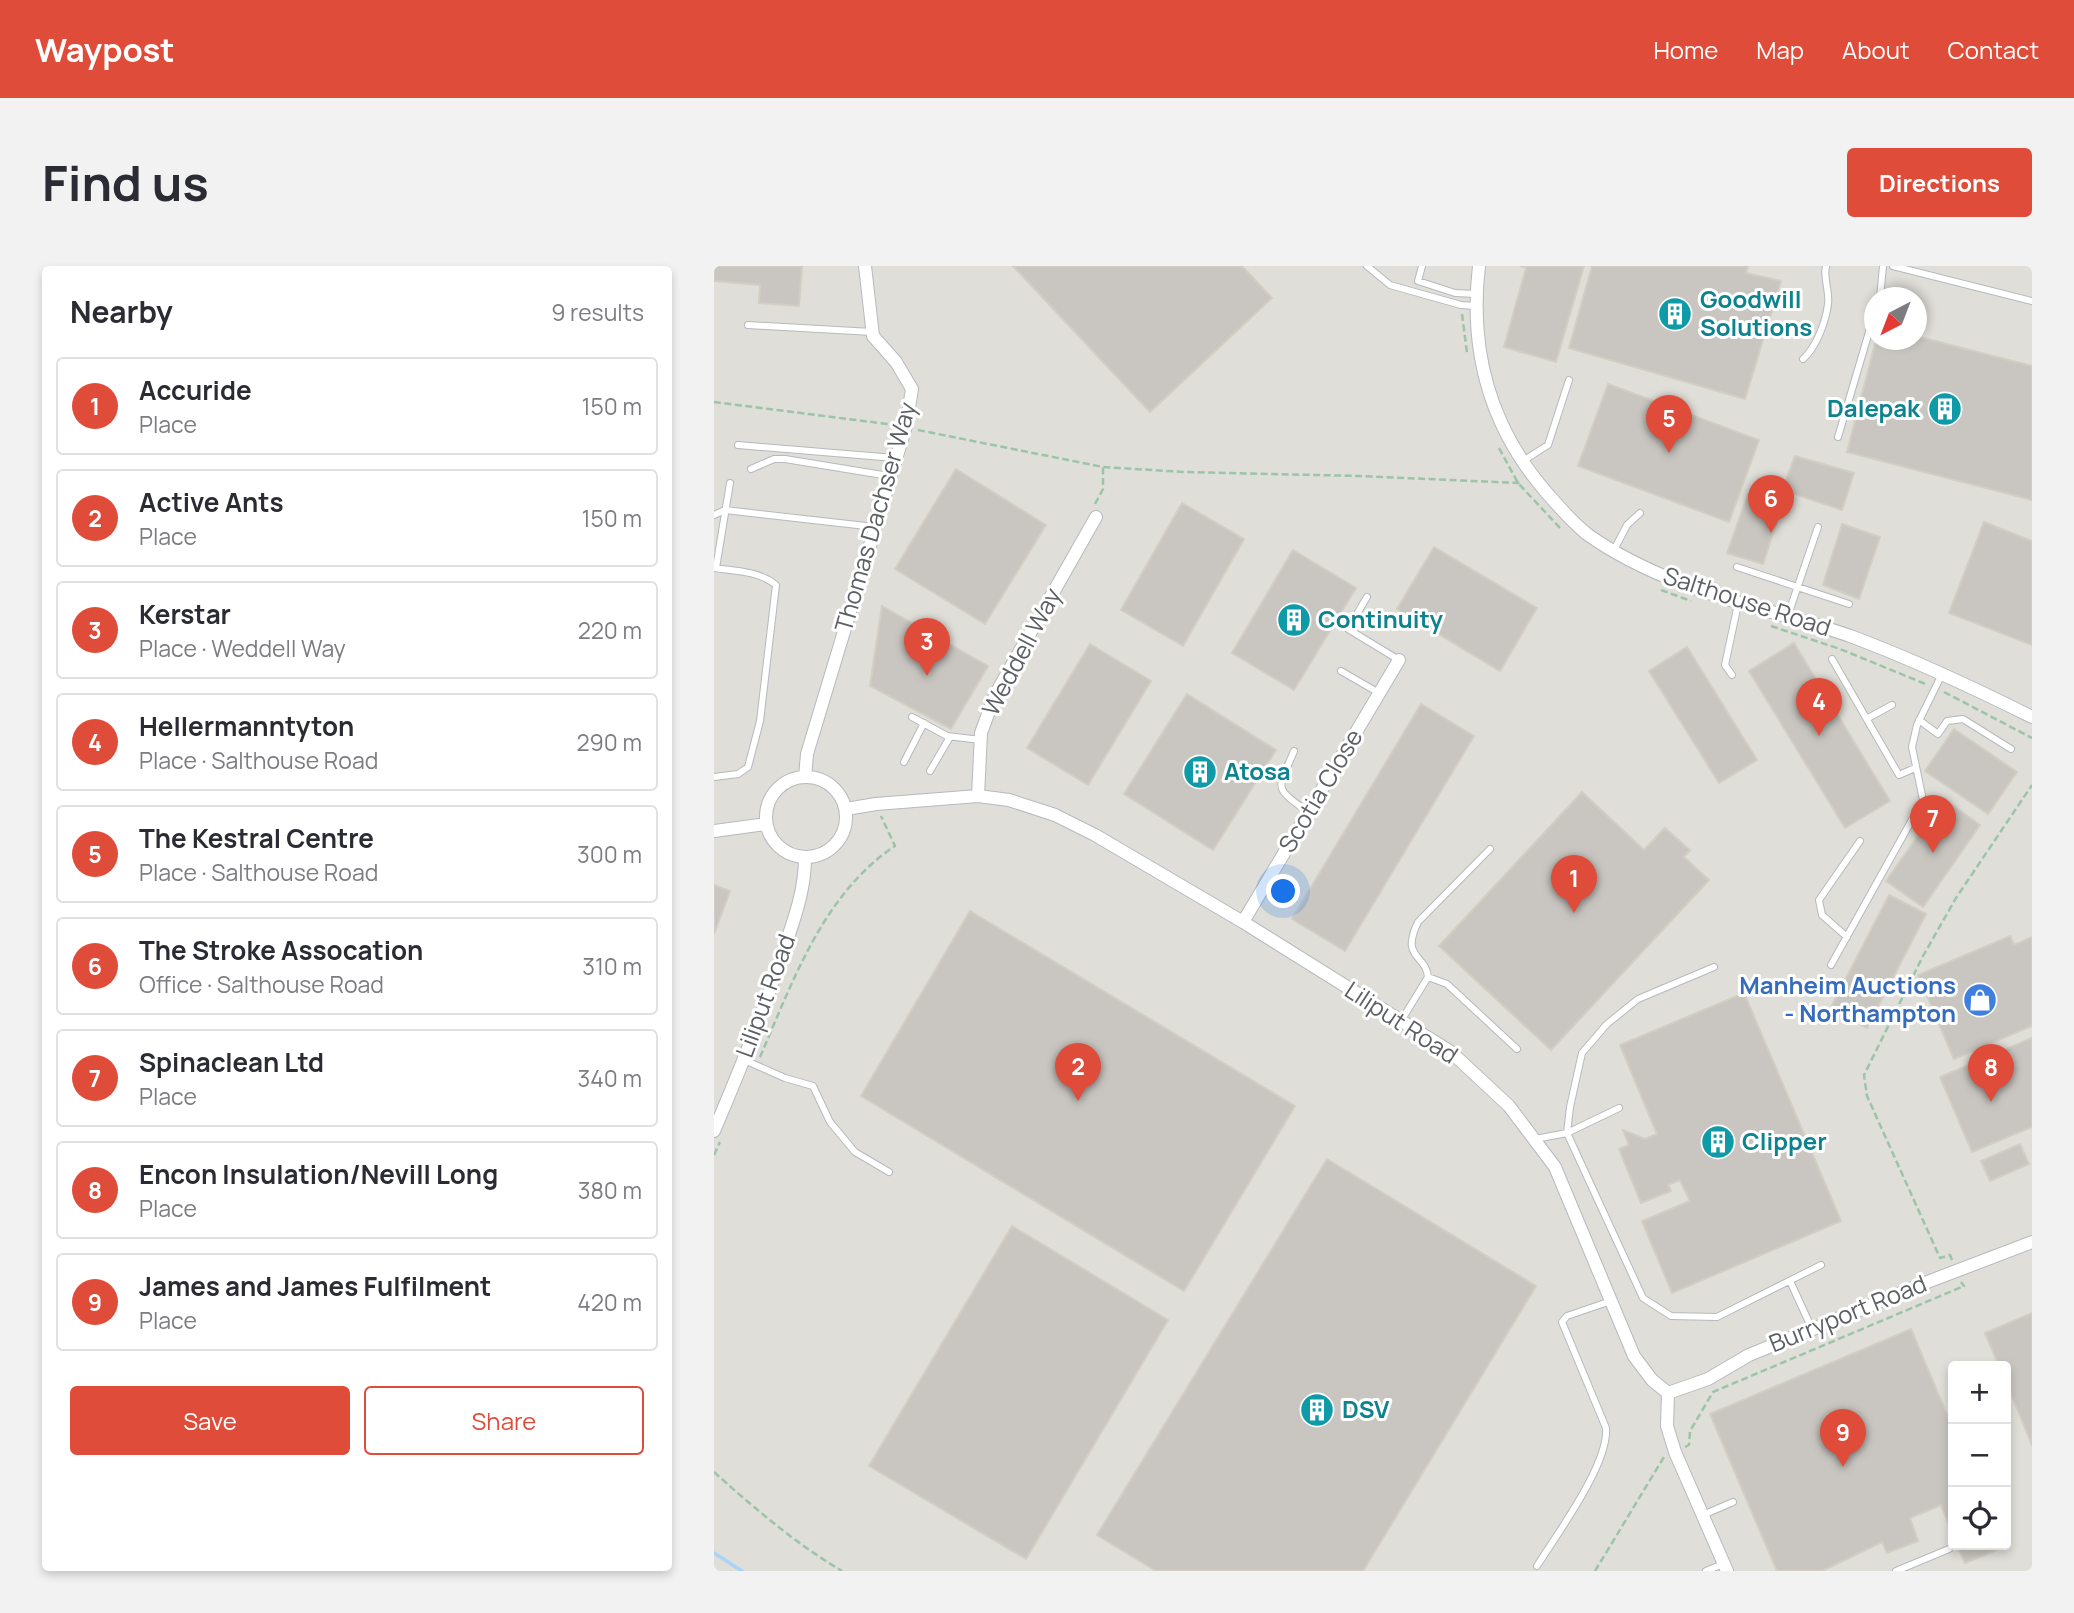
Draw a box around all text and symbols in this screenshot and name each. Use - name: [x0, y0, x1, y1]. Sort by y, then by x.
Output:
- text: Waypost: [35, 27, 175, 72]
- text: Home: [1653, 33, 1718, 66]
- text: Map: [1756, 33, 1804, 66]
- text: About: [1842, 33, 1910, 66]
- text: Contact: [1948, 33, 2039, 66]
- button: Directions: [1847, 148, 2032, 217]
- text: Find us: [42, 149, 209, 216]
- place label: Goodwill Solutions: [1700, 282, 1812, 343]
- north arrow: [1864, 287, 1927, 350]
- text: Nearby: [70, 291, 173, 332]
- building icon: Goodwill Solutions: [1656, 295, 1694, 333]
- text: 9 results: [551, 296, 644, 328]
- text: Accuride: [139, 372, 252, 408]
- text: 1: [90, 390, 100, 422]
- text: 150 m: [582, 390, 642, 422]
- building icon: Dalepak: [1926, 390, 1964, 428]
- place label: Dalepak: [1827, 391, 1921, 424]
- pin: 5: [1646, 395, 1692, 453]
- street label: Thomas Dachser Way: [826, 398, 923, 635]
- text: Place: [139, 408, 197, 440]
- pin: 6: [1748, 475, 1794, 533]
- text: Active Ants: [139, 484, 284, 520]
- text: 2: [88, 502, 102, 534]
- text: 150 m: [582, 502, 642, 534]
- text: Place: [139, 520, 197, 552]
- street label: Salthouse Road: [1659, 558, 1835, 643]
- street label: Weddell Way: [973, 581, 1068, 721]
- text: Kerstar: [139, 596, 231, 632]
- building icon: Continuity: [1275, 601, 1313, 639]
- place label: Continuity: [1318, 602, 1443, 635]
- text: 3: [88, 614, 102, 646]
- text: 220 m: [578, 614, 642, 646]
- pin: 3: [904, 618, 950, 676]
- text: Place · Weddell Way: [139, 632, 346, 664]
- pin: 4: [1796, 678, 1842, 736]
- text: Hellermanntyton: [139, 708, 354, 744]
- street label: Scotia Close: [1270, 722, 1370, 858]
- text: 4: [88, 726, 102, 758]
- text: 290 m: [576, 726, 642, 758]
- text: Place · Salthouse Road: [139, 744, 378, 776]
- building icon: Atosa: [1181, 753, 1219, 791]
- place label: Atosa: [1224, 754, 1291, 787]
- pin: 7: [1910, 795, 1956, 853]
- text: The Kestral Centre: [139, 820, 374, 856]
- text: 5: [88, 838, 102, 870]
- text: 300 m: [577, 838, 642, 870]
- pin: 1: [1551, 855, 1597, 913]
- text: Place · Salthouse Road: [139, 856, 378, 888]
- your location: [1266, 874, 1300, 908]
- street label: Liliput Road: [727, 929, 802, 1062]
- text: The Stroke Assocation: [139, 932, 423, 968]
- text: 6: [88, 950, 102, 982]
- text: 310 m: [582, 950, 642, 982]
- text: Office · Salthouse Road: [139, 968, 384, 1000]
- place label: Manheim Auctions - Northampton: [1739, 968, 1956, 1029]
- street label: Liliput Road: [1339, 973, 1465, 1071]
- shop icon: Manheim Auctions - Northampton: [1961, 981, 1999, 1019]
- pin: 2: [1055, 1043, 1101, 1101]
- text: Spinaclean Ltd: [139, 1044, 324, 1080]
- pin: 8: [1968, 1044, 2014, 1102]
- text: 7: [89, 1062, 101, 1094]
- text: 340 m: [578, 1062, 642, 1094]
- text: Place: [139, 1080, 197, 1112]
- building icon: Clipper: [1699, 1123, 1737, 1161]
- place label: Clipper: [1742, 1124, 1827, 1157]
- text: Encon Insulation/Nevill Long: [139, 1156, 498, 1192]
- text: 8: [88, 1174, 102, 1206]
- text: 380 m: [578, 1174, 642, 1206]
- text: Place: [139, 1192, 197, 1224]
- street label: Burryport Road: [1764, 1266, 1931, 1359]
- text: James and James Fulfilment: [139, 1268, 491, 1304]
- text: 9: [88, 1286, 102, 1318]
- text: 420 m: [577, 1286, 642, 1318]
- text: Place: [139, 1304, 197, 1336]
- map controls: [1948, 1361, 2011, 1550]
- button: +: [1948, 1361, 2011, 1424]
- button: Save: [70, 1386, 350, 1455]
- button: Share: [364, 1386, 644, 1455]
- building icon: DSV: [1298, 1391, 1336, 1429]
- place label: DSV: [1342, 1392, 1390, 1425]
- pin: 9: [1820, 1409, 1866, 1467]
- button: −: [1948, 1424, 2011, 1487]
- button: locate: [1948, 1487, 2011, 1550]

